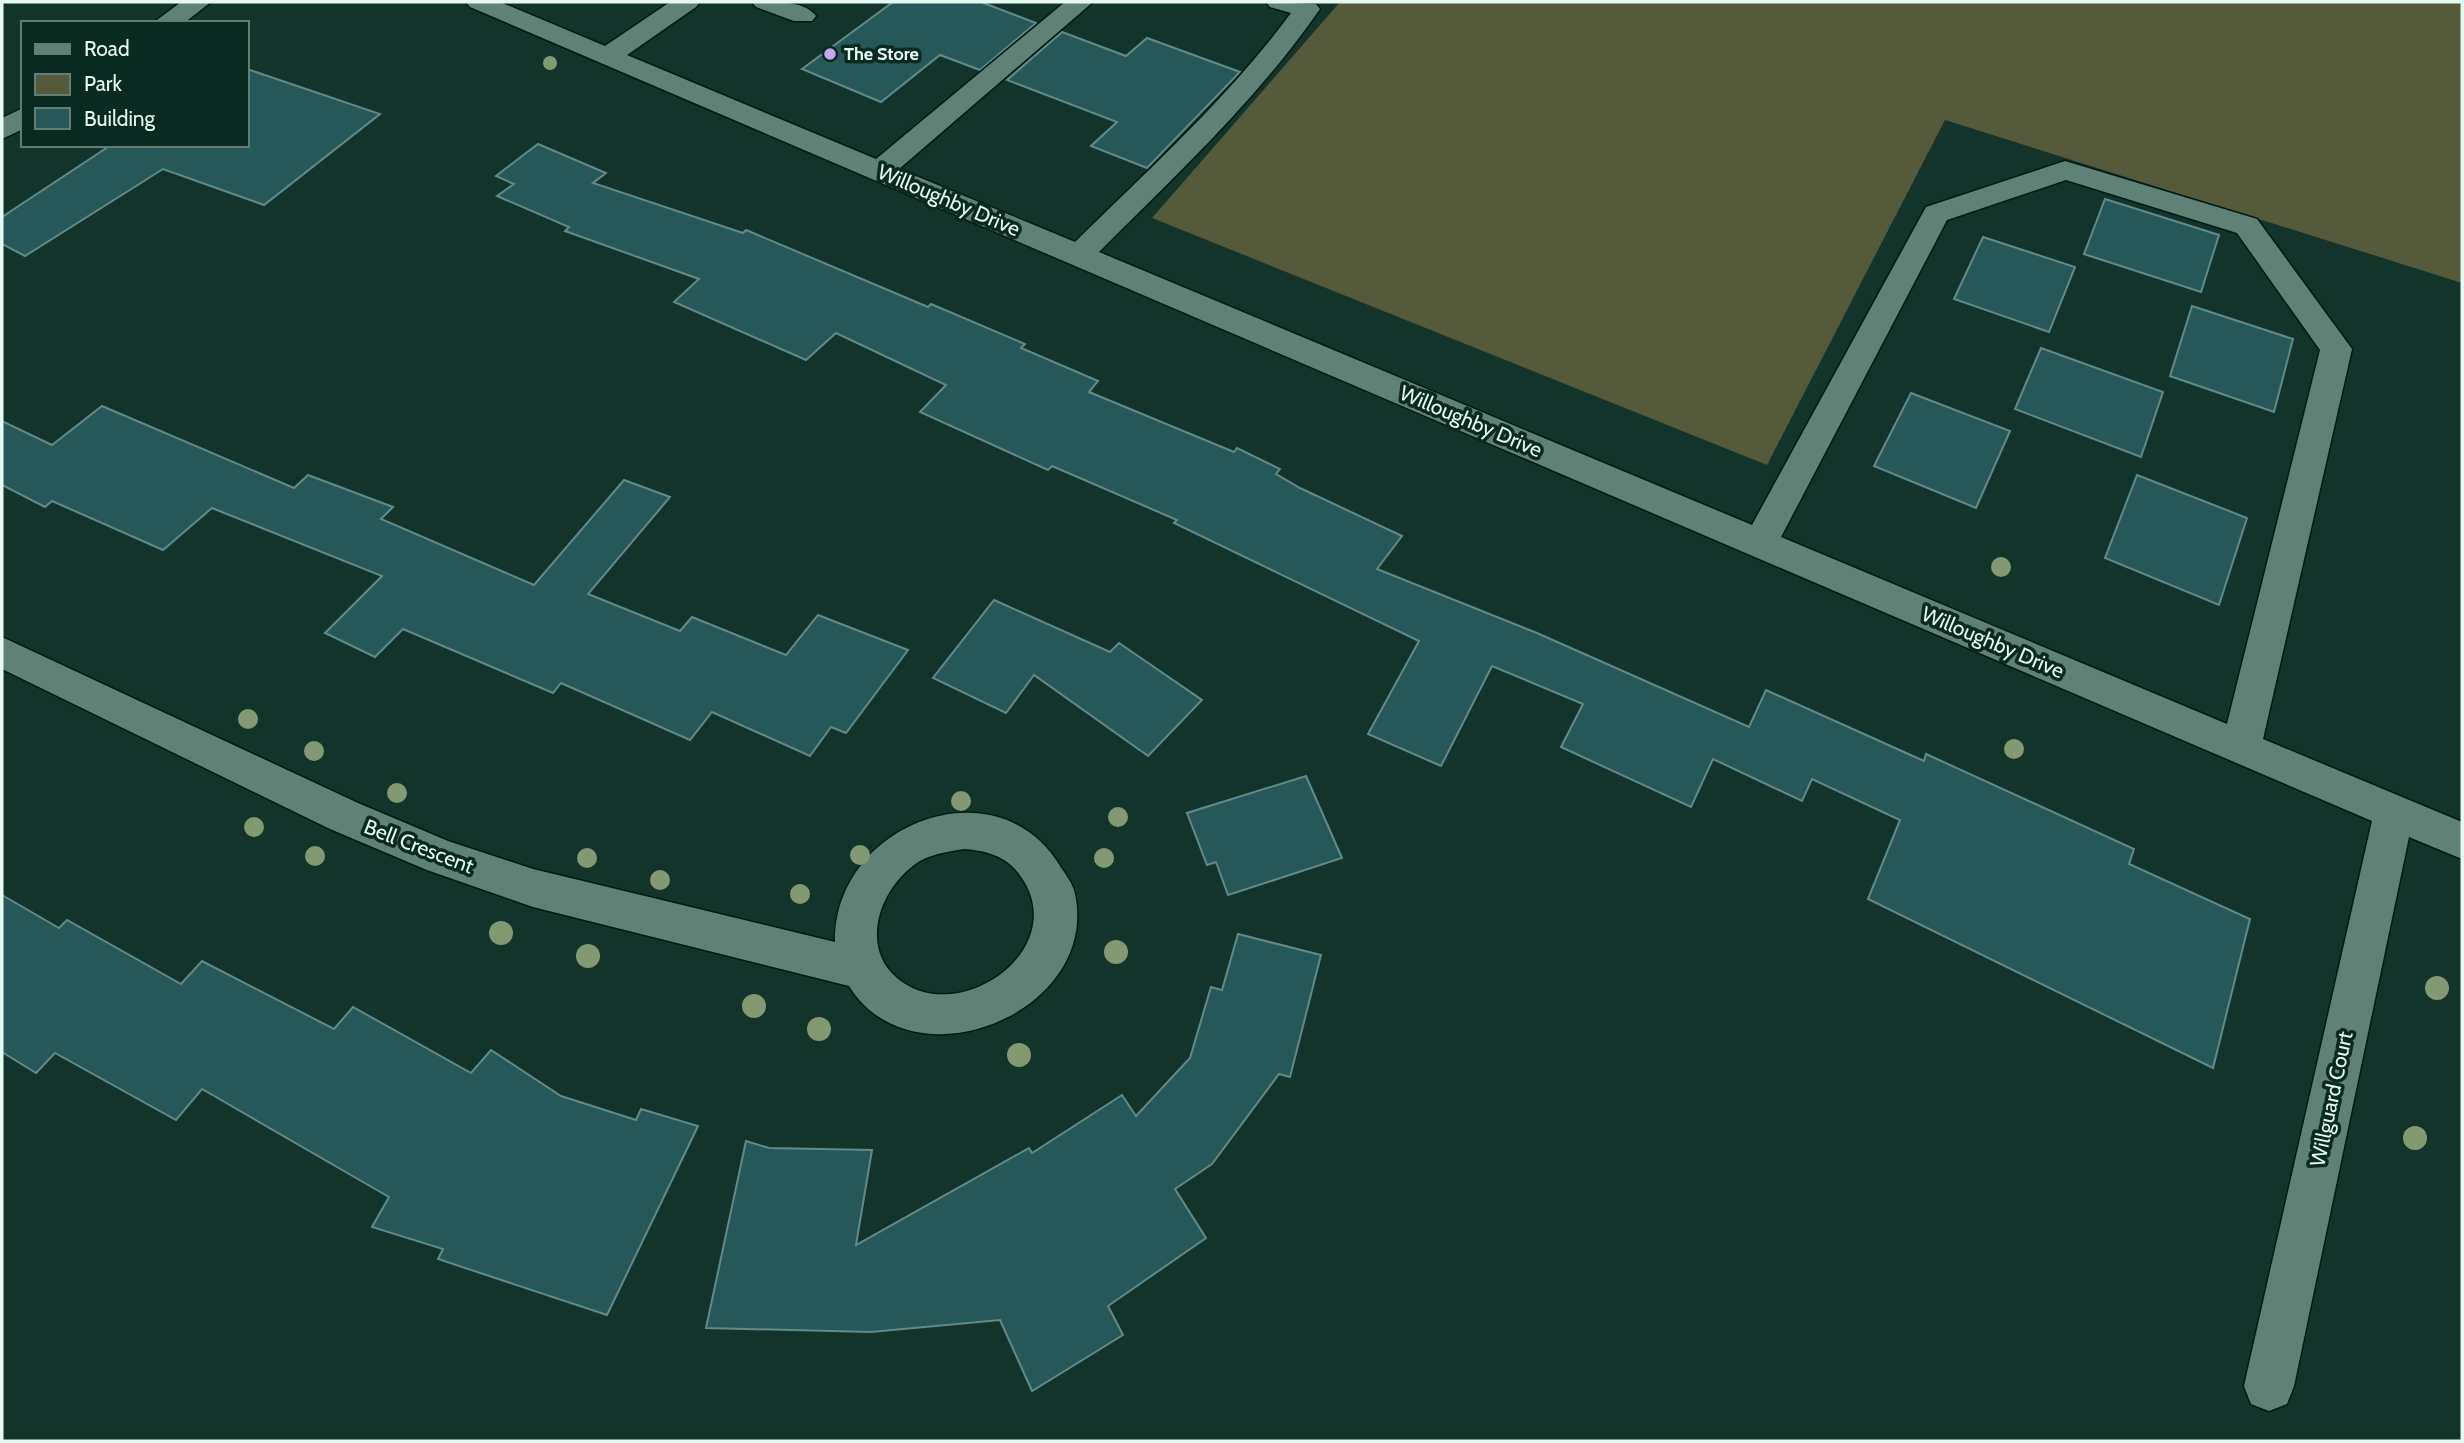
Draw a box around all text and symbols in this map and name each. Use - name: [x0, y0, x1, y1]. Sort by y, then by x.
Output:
- legend: [21, 21, 248, 147]
- text: Road: [84, 36, 130, 61]
- place label: The Store: [844, 43, 919, 65]
- marker: The Store: [822, 46, 838, 62]
- text: Park: [84, 71, 122, 96]
- text: Building: [84, 106, 156, 131]
- street label: Willoughby Drive: [874, 159, 1024, 241]
- street label: Willoughby Drive: [1396, 380, 1546, 462]
- street label: Willoughby Drive: [1918, 601, 2068, 683]
- street label: Bell Crescent: [361, 814, 477, 878]
- street label: Willguard Court: [2304, 1029, 2358, 1169]

